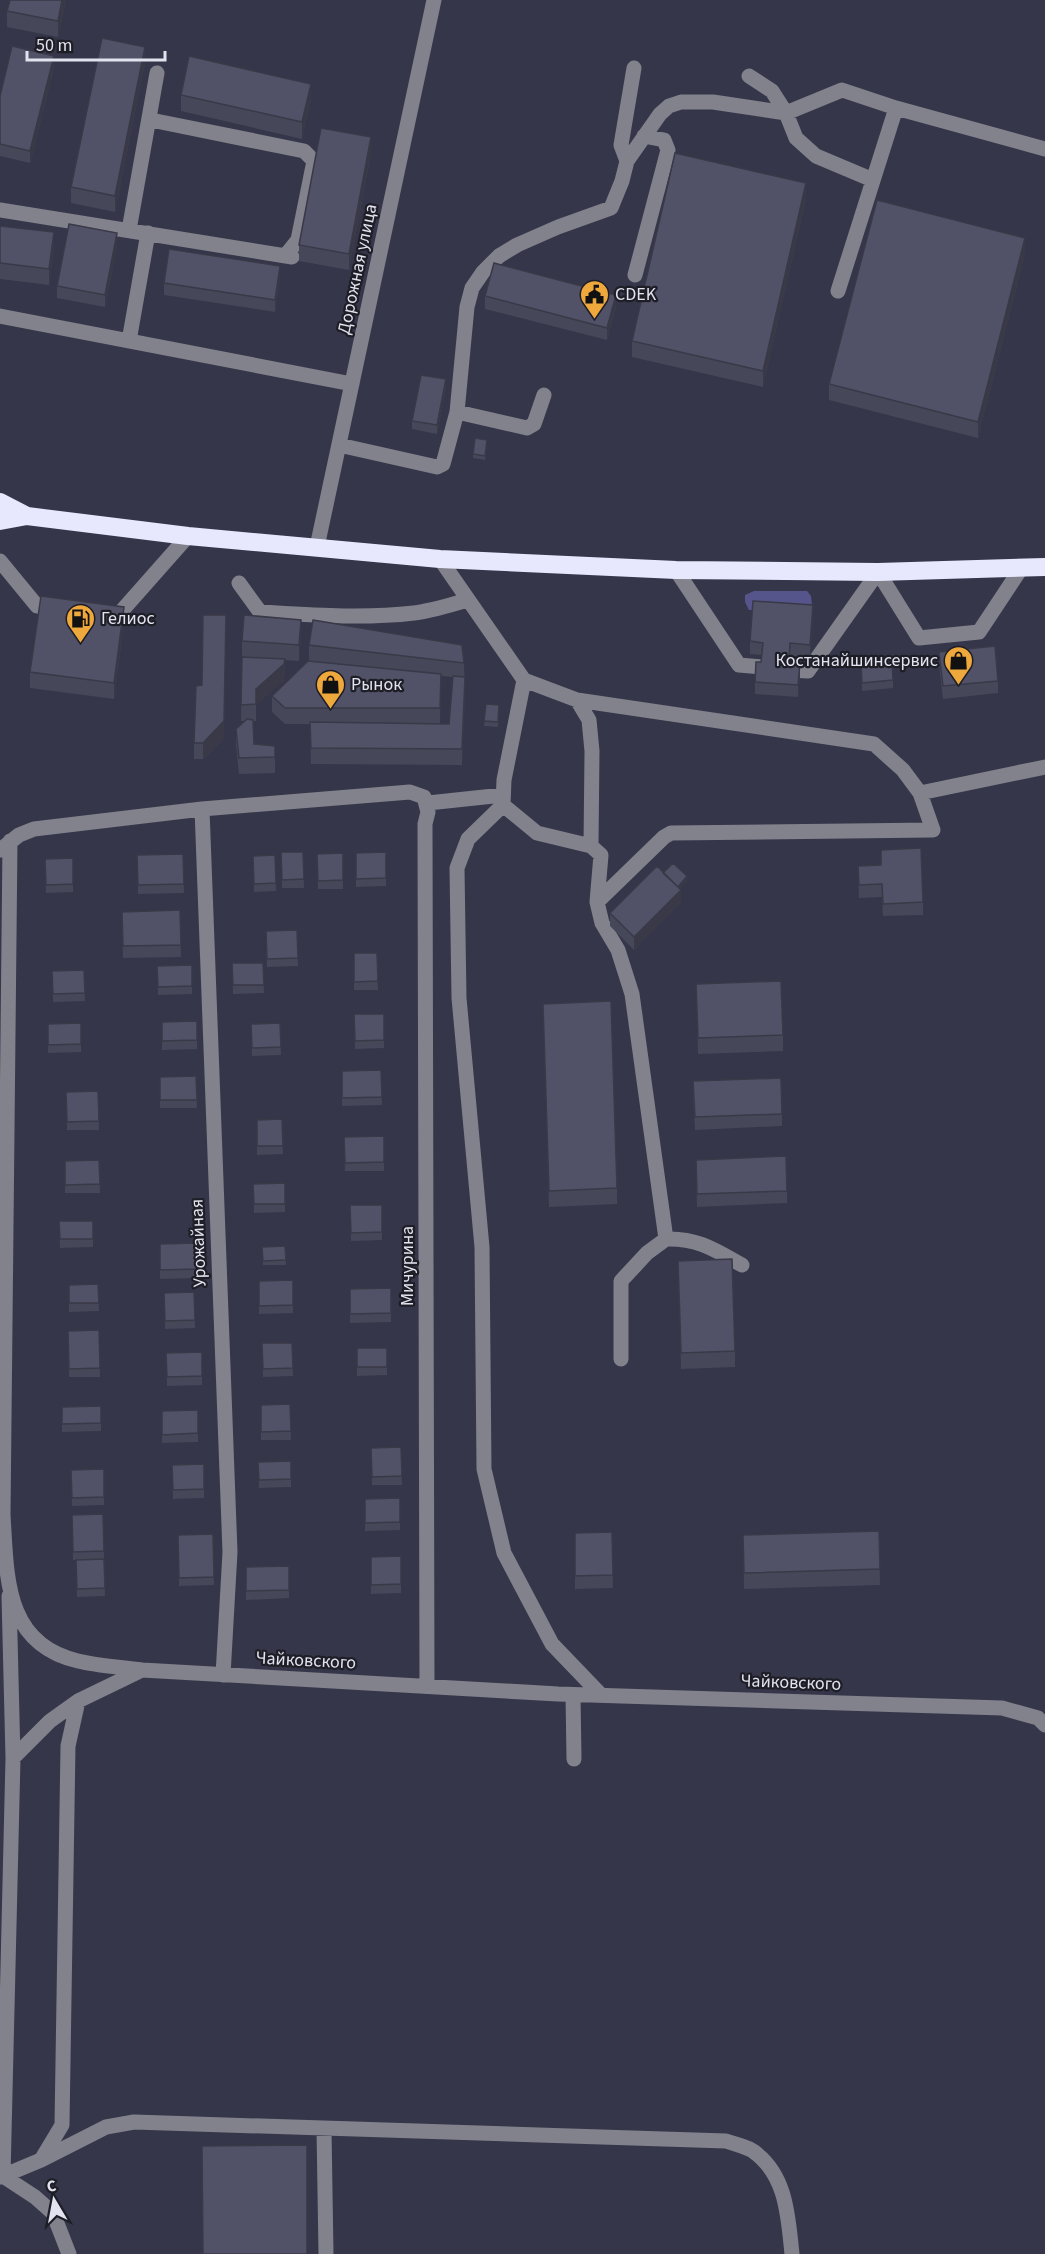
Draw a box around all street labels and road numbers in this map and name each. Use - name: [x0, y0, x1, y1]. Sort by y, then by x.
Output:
- street label: Дорожная улица: [331, 202, 384, 337]
- street label: Урожайная: [184, 1198, 213, 1288]
- street label: Мичурина: [395, 1226, 420, 1306]
- street label: Чайковского: [255, 1645, 357, 1676]
- street label: Чайковского: [740, 1668, 842, 1697]

